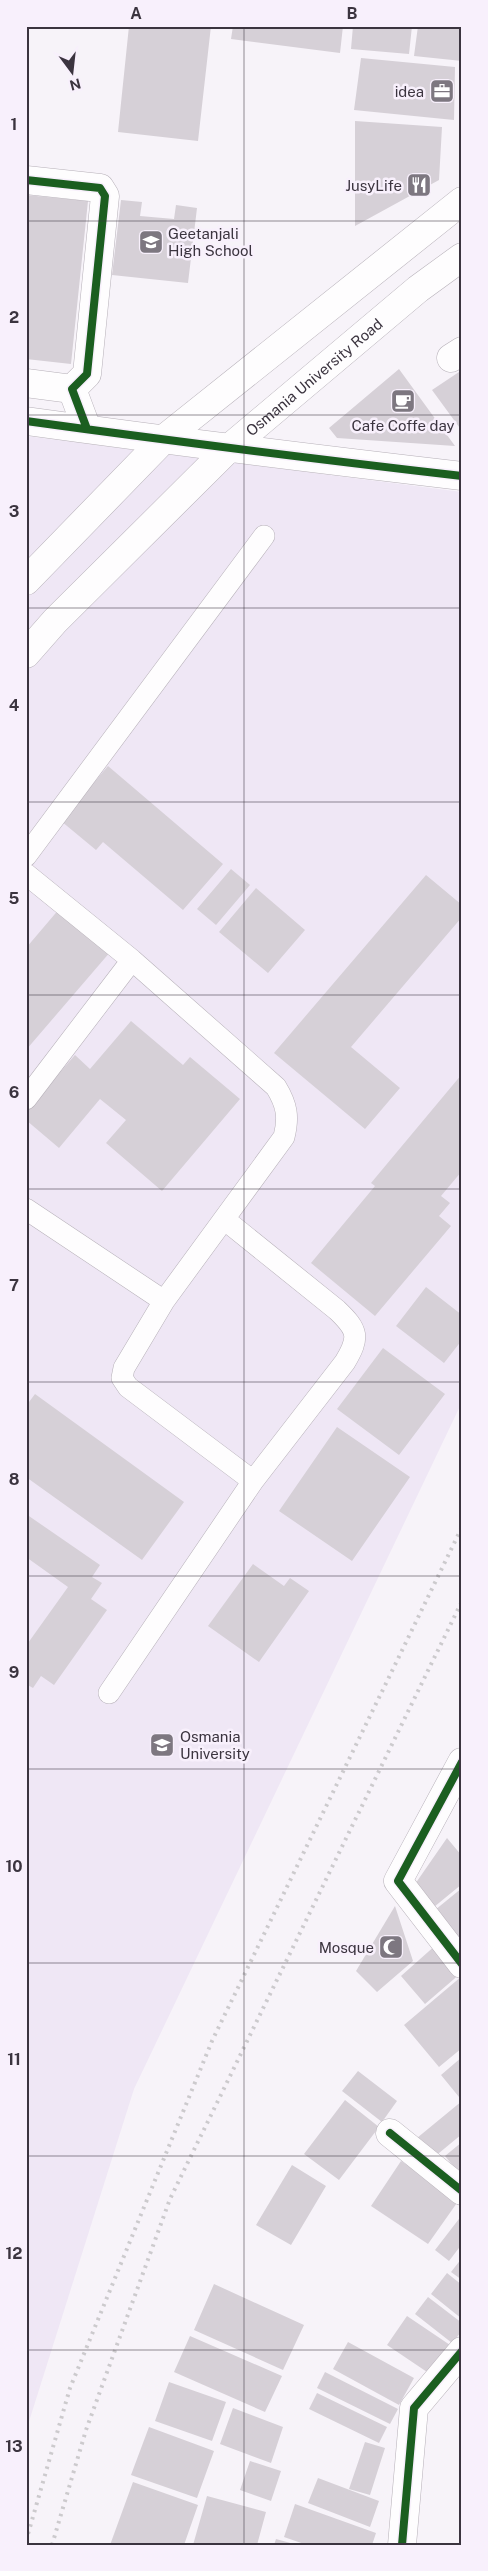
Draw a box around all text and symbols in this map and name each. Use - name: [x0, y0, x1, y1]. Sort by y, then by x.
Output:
- text: A: [130, 4, 142, 23]
- text: B: [347, 4, 358, 23]
- north arrow: [48, 48, 98, 98]
- text: N: [68, 75, 83, 94]
- office icon: idea: [429, 78, 455, 104]
- place label: idea: [395, 83, 424, 100]
- text: 1: [11, 115, 17, 134]
- restaurant icon: JusyLife: [406, 172, 432, 198]
- place label: JusyLife: [345, 177, 402, 194]
- place label: Geetanjali High School: [168, 225, 253, 259]
- school or university icon: Geetanjali High School: [138, 229, 164, 255]
- text: 2: [9, 308, 19, 327]
- street label: Osmania University Road: [242, 315, 385, 439]
- cafe icon: Cafe Coffe day: [390, 388, 416, 414]
- place label: Cafe Coffe day: [352, 417, 454, 434]
- text: 3: [9, 502, 19, 521]
- text: 4: [9, 696, 20, 715]
- text: 5: [9, 889, 20, 908]
- text: 6: [9, 1083, 19, 1102]
- text: 7: [9, 1276, 19, 1295]
- text: 8: [9, 1470, 20, 1489]
- text: 9: [9, 1663, 19, 1682]
- place label: Osmania University: [180, 1728, 250, 1762]
- school or university icon: Osmania University: [149, 1732, 175, 1758]
- text: 10: [5, 1857, 23, 1876]
- mosque icon: Mosque: [378, 1934, 404, 1960]
- place label: Mosque: [319, 1939, 374, 1956]
- text: 11: [7, 2050, 21, 2069]
- text: 12: [5, 2244, 23, 2263]
- text: 13: [5, 2437, 23, 2456]

